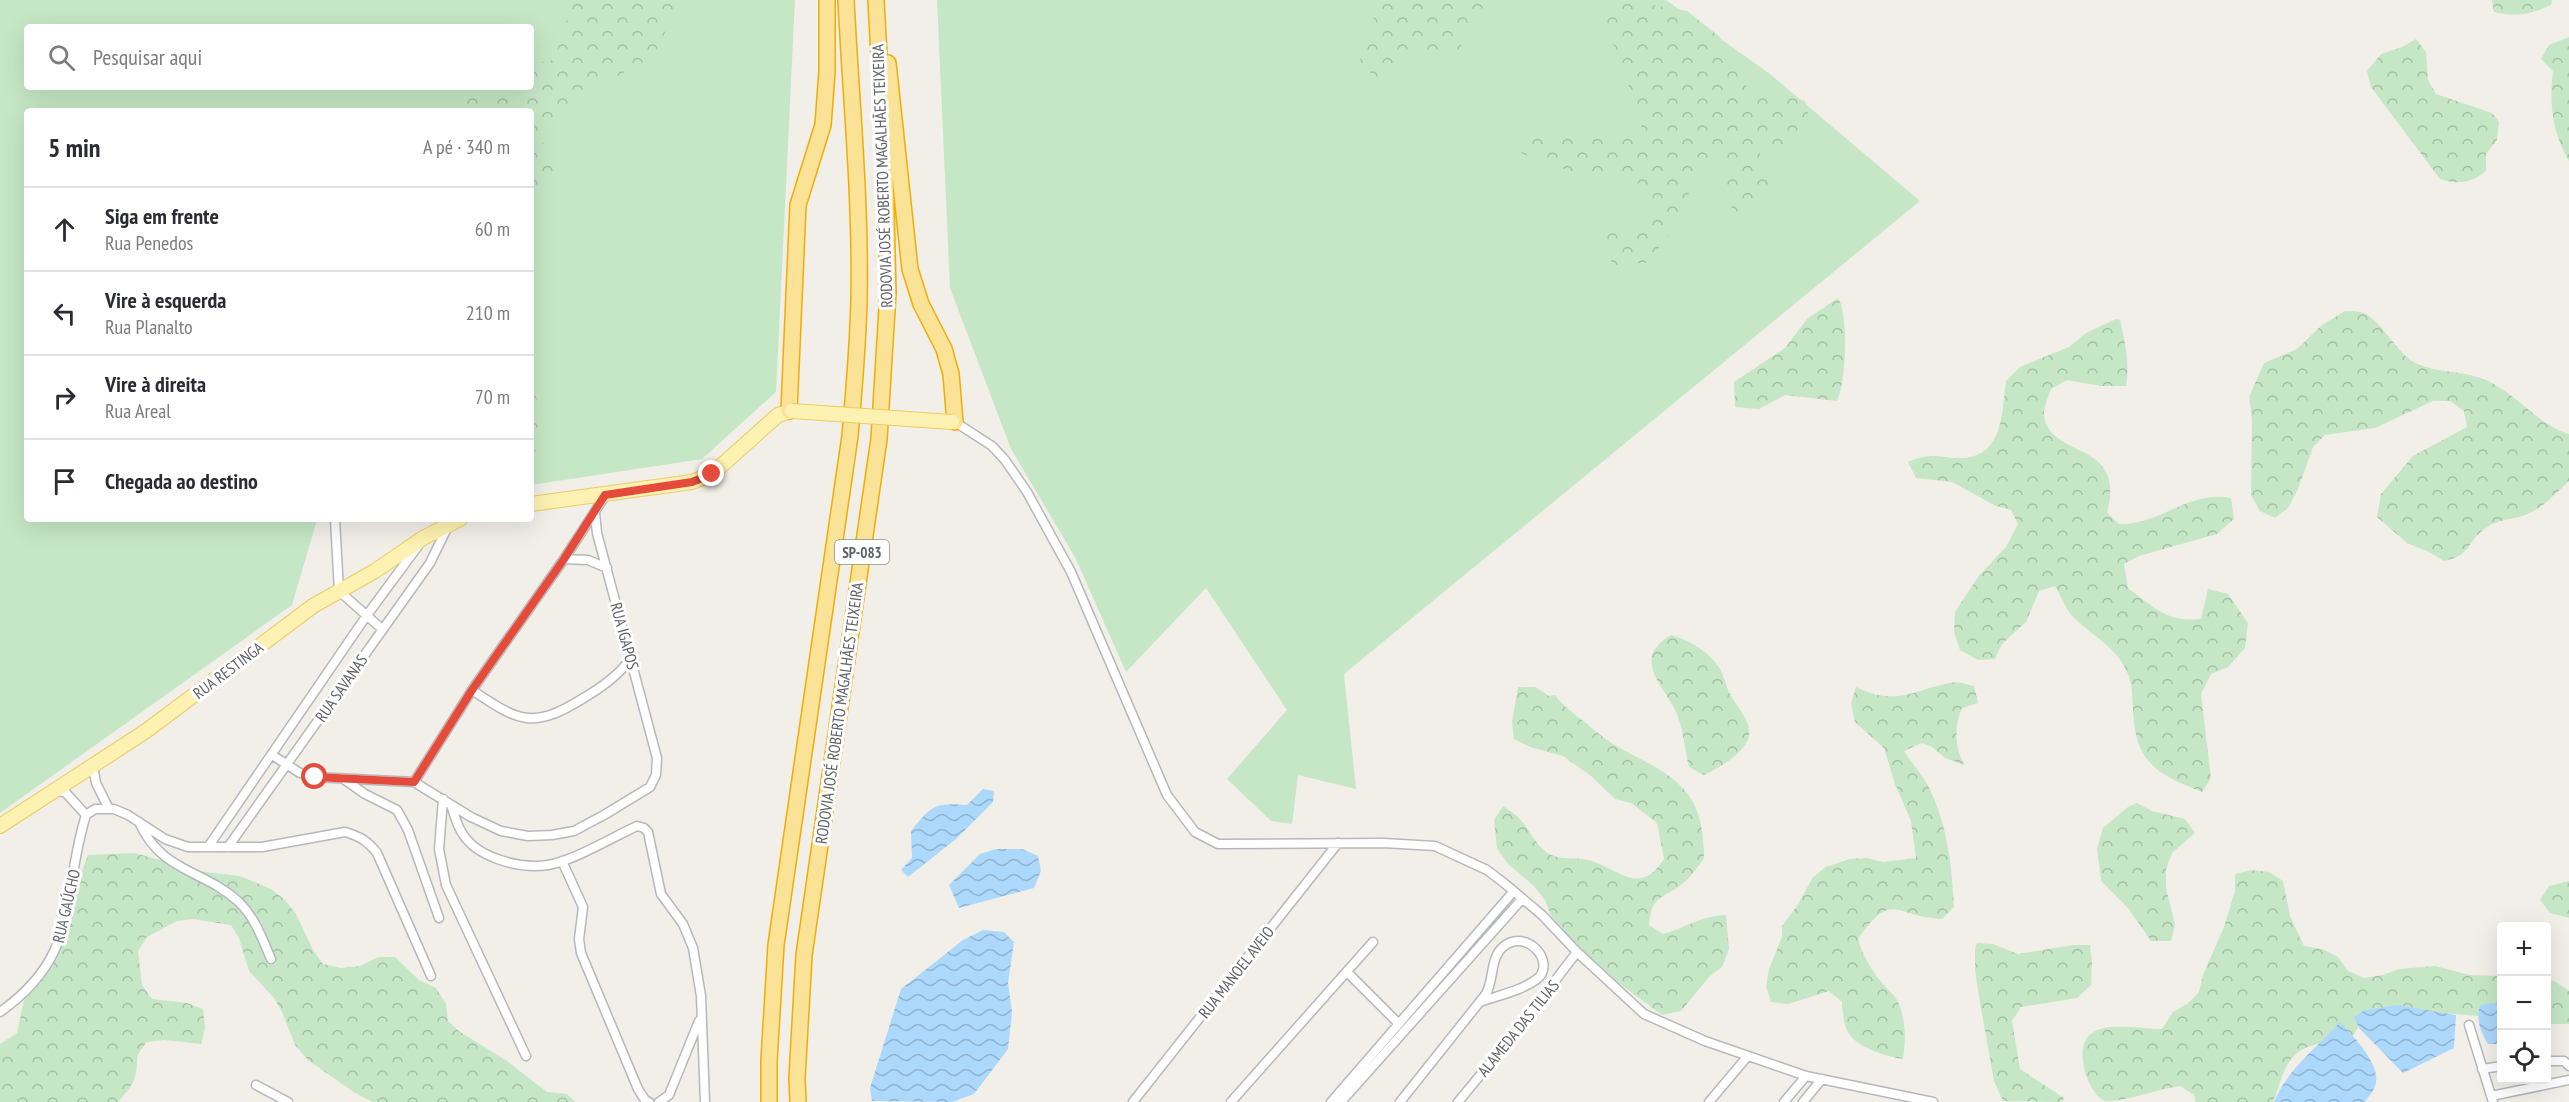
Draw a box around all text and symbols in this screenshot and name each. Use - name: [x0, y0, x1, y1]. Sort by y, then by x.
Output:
- search box: [24, 24, 534, 90]
- icon: search: [45, 41, 78, 74]
- text: Pesquisar aqui: [93, 43, 202, 71]
- street label: RODOVIA JOSÉ ROBERTO MAGALHÃES TEIXEIRA: [867, 43, 897, 308]
- text: 5 min: [48, 131, 101, 164]
- text: A pé · 340 m: [423, 134, 510, 160]
- text: Siga em frente: [105, 202, 219, 230]
- icon: ahead: [48, 213, 81, 246]
- text: 60 m: [475, 216, 510, 242]
- text: Rua Penedos: [105, 230, 193, 256]
- text: Vire à esquerda: [105, 286, 226, 314]
- icon: left: [48, 297, 81, 330]
- text: 210 m: [466, 300, 510, 326]
- text: Rua Planalto: [105, 314, 193, 340]
- text: Vire à direita: [105, 370, 206, 398]
- icon: right: [48, 381, 81, 414]
- text: 70 m: [475, 384, 510, 410]
- text: Rua Areal: [105, 398, 171, 424]
- route end: [698, 460, 724, 486]
- icon: arrive: [48, 465, 81, 498]
- text: Chegada ao destino: [105, 467, 258, 495]
- road number: SP-083: [835, 540, 889, 564]
- street label: RODOVIA JOSÉ ROBERTO MAGALHÃES TEIXEIRA: [811, 581, 867, 845]
- street label: RUA IGAPOS: [607, 600, 644, 672]
- street label: RUA RESTINGA: [189, 637, 267, 703]
- street label: RUA SAVANAS: [311, 650, 372, 726]
- route start: [301, 763, 327, 789]
- street label: RUA GAÚCHO: [48, 867, 84, 945]
- street label: RUA MANOEL AVEIO: [1194, 922, 1278, 1022]
- map controls: [2497, 922, 2551, 1084]
- button: +: [2497, 922, 2551, 976]
- street label: ALAMEDA DAS TILIAS: [1473, 976, 1563, 1080]
- button: −: [2497, 976, 2551, 1030]
- button: locate: [2497, 1030, 2551, 1084]

